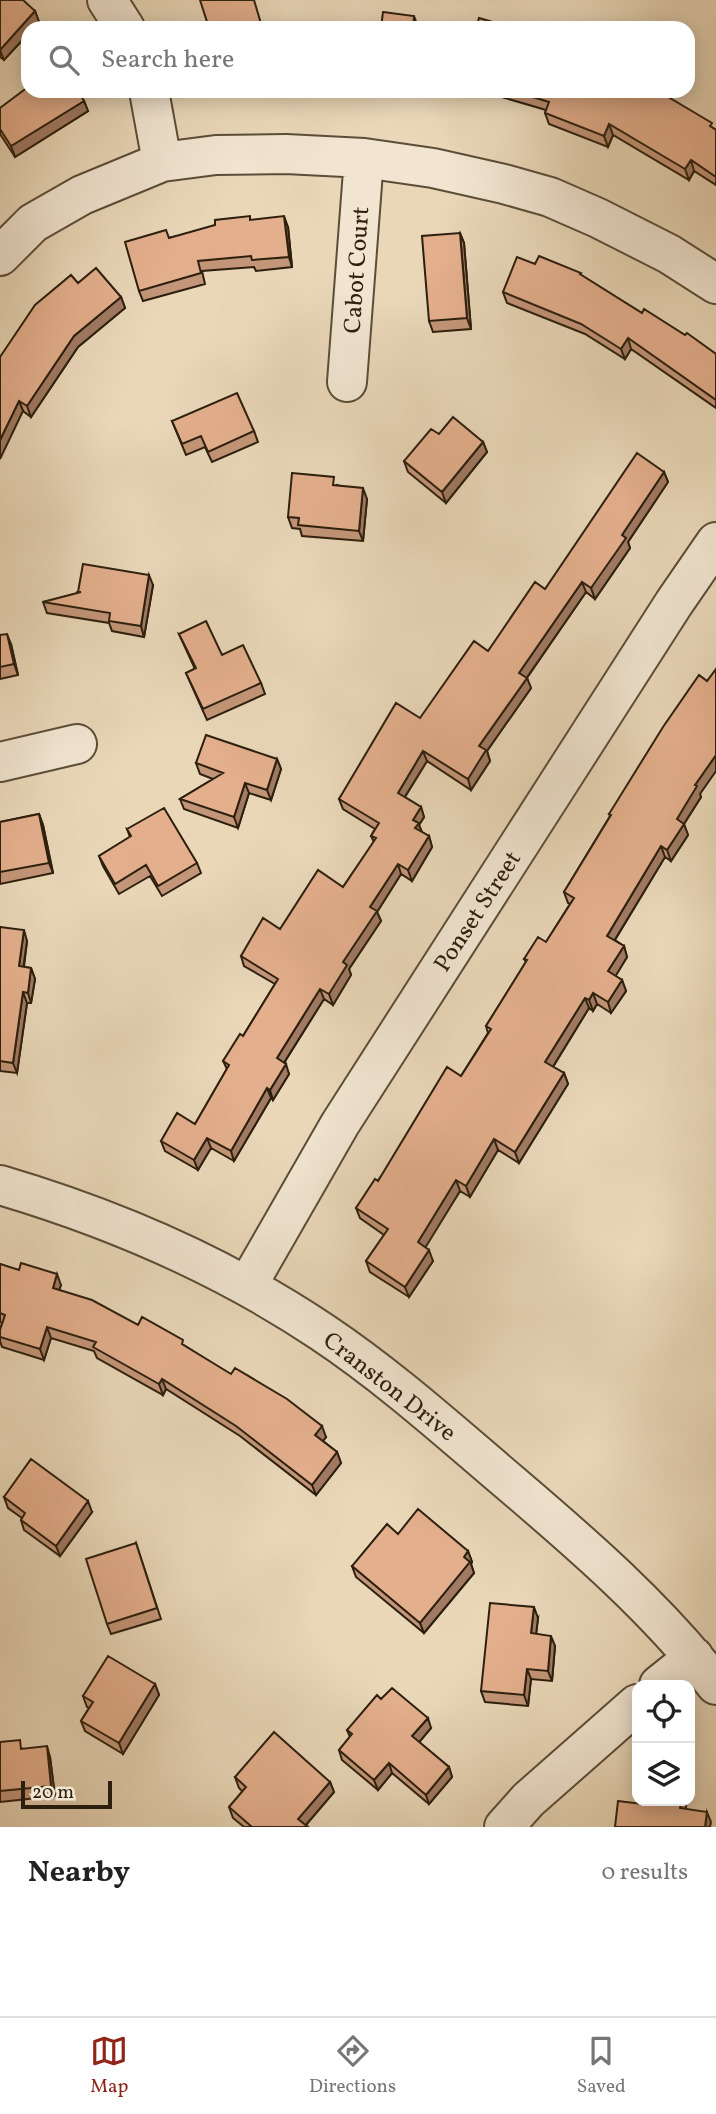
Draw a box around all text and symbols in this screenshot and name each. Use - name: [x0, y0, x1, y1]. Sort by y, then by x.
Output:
- search box: [21, 21, 695, 98]
- icon: search: [45, 41, 83, 79]
- text: Search here: [101, 42, 234, 78]
- street label: Cabot Court: [337, 206, 379, 335]
- street label: Ponset Street: [427, 845, 531, 979]
- street label: Cranston Drive: [315, 1325, 463, 1451]
- map controls: [632, 1680, 695, 1806]
- button: locate: [632, 1680, 695, 1743]
- button: layers: [632, 1743, 695, 1806]
- scale bar: [21, 1778, 112, 1810]
- text: 20 m: [32, 1780, 74, 1806]
- text: Nearby: [28, 1852, 130, 1894]
- text: 0 results: [601, 1857, 688, 1889]
- tab: Map: [90, 2032, 128, 2100]
- tab: Directions: [309, 2032, 396, 2100]
- tab: Saved: [577, 2032, 626, 2100]

